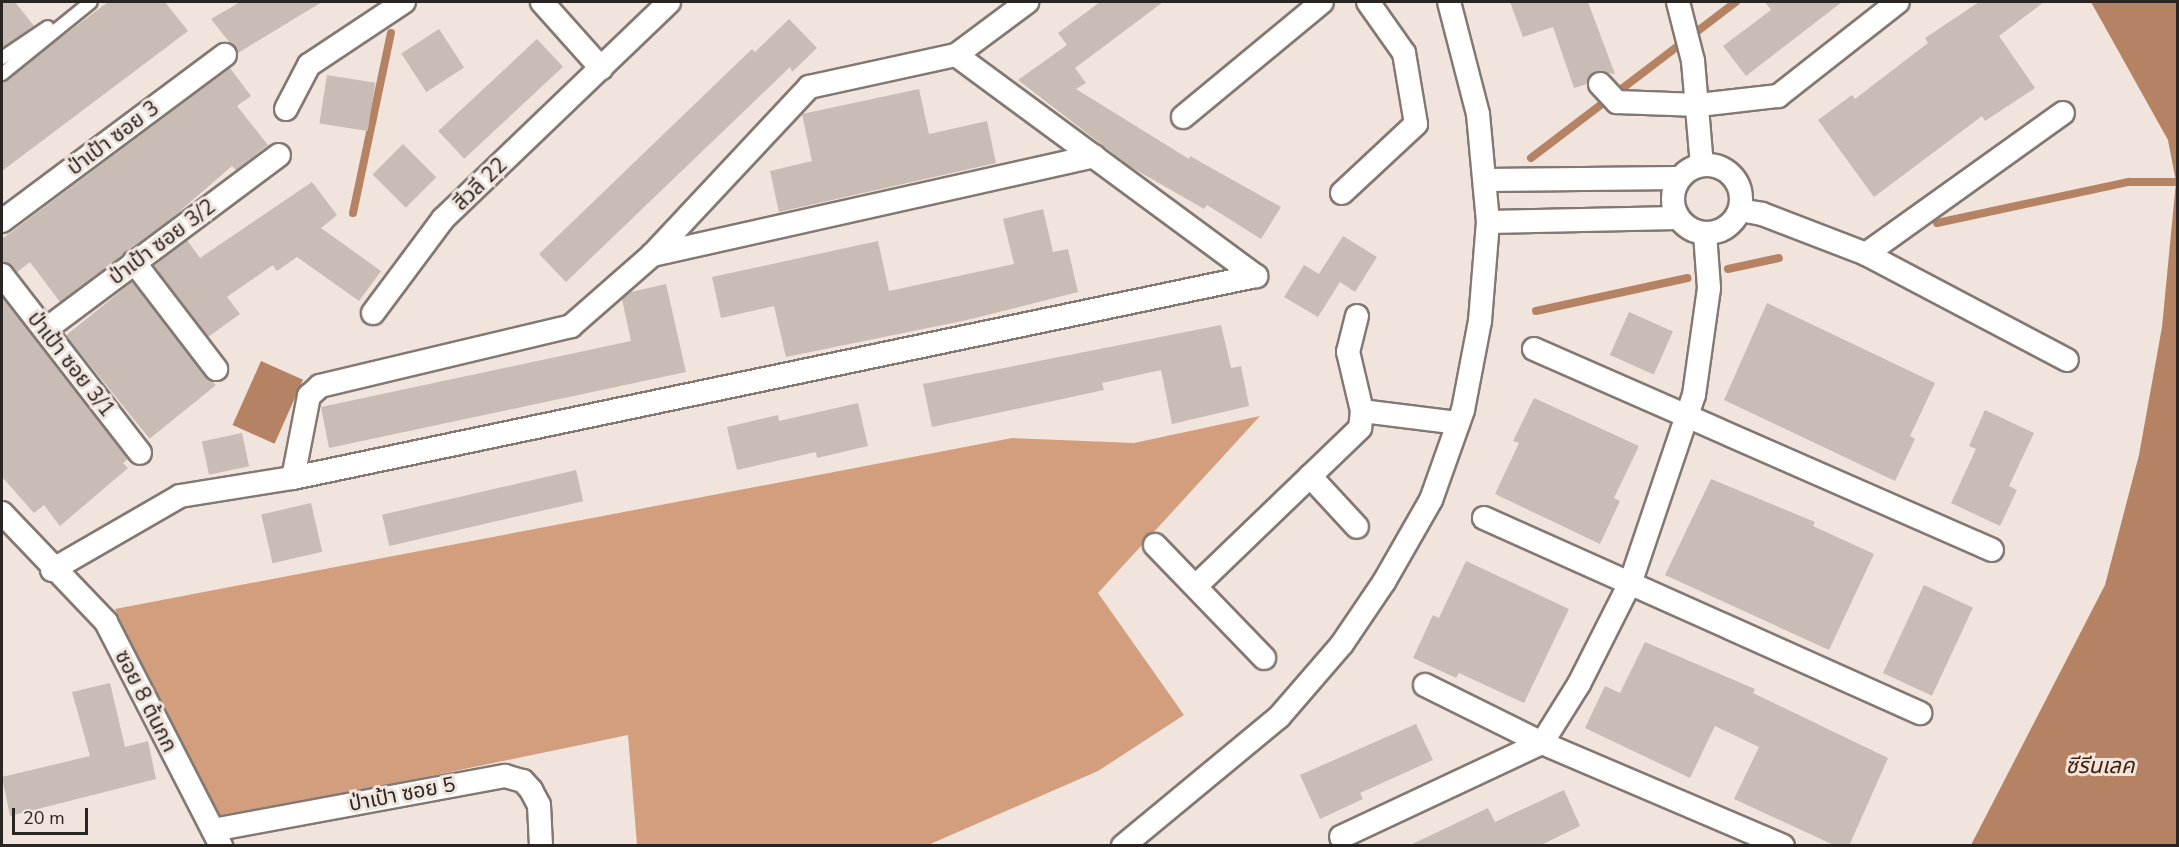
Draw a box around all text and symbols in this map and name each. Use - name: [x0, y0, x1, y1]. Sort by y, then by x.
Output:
- street label: ป่าเป้า ซอย 3: [62, 95, 164, 181]
- street label: สีวลี 22: [448, 152, 512, 216]
- street label: ป่าเป้า ซอย 3/2: [104, 194, 220, 290]
- street label: ป่าเป้า ซอย 3/1: [22, 306, 120, 422]
- street label: ซอย 8 ต้นกก: [110, 646, 182, 756]
- water label: ซีรีนเลค: [2066, 754, 2134, 780]
- street label: ป่าเป้า ซอย 5: [347, 771, 457, 817]
- scale bar: [15, 796, 92, 834]
- text: 20 m: [23, 806, 65, 830]

